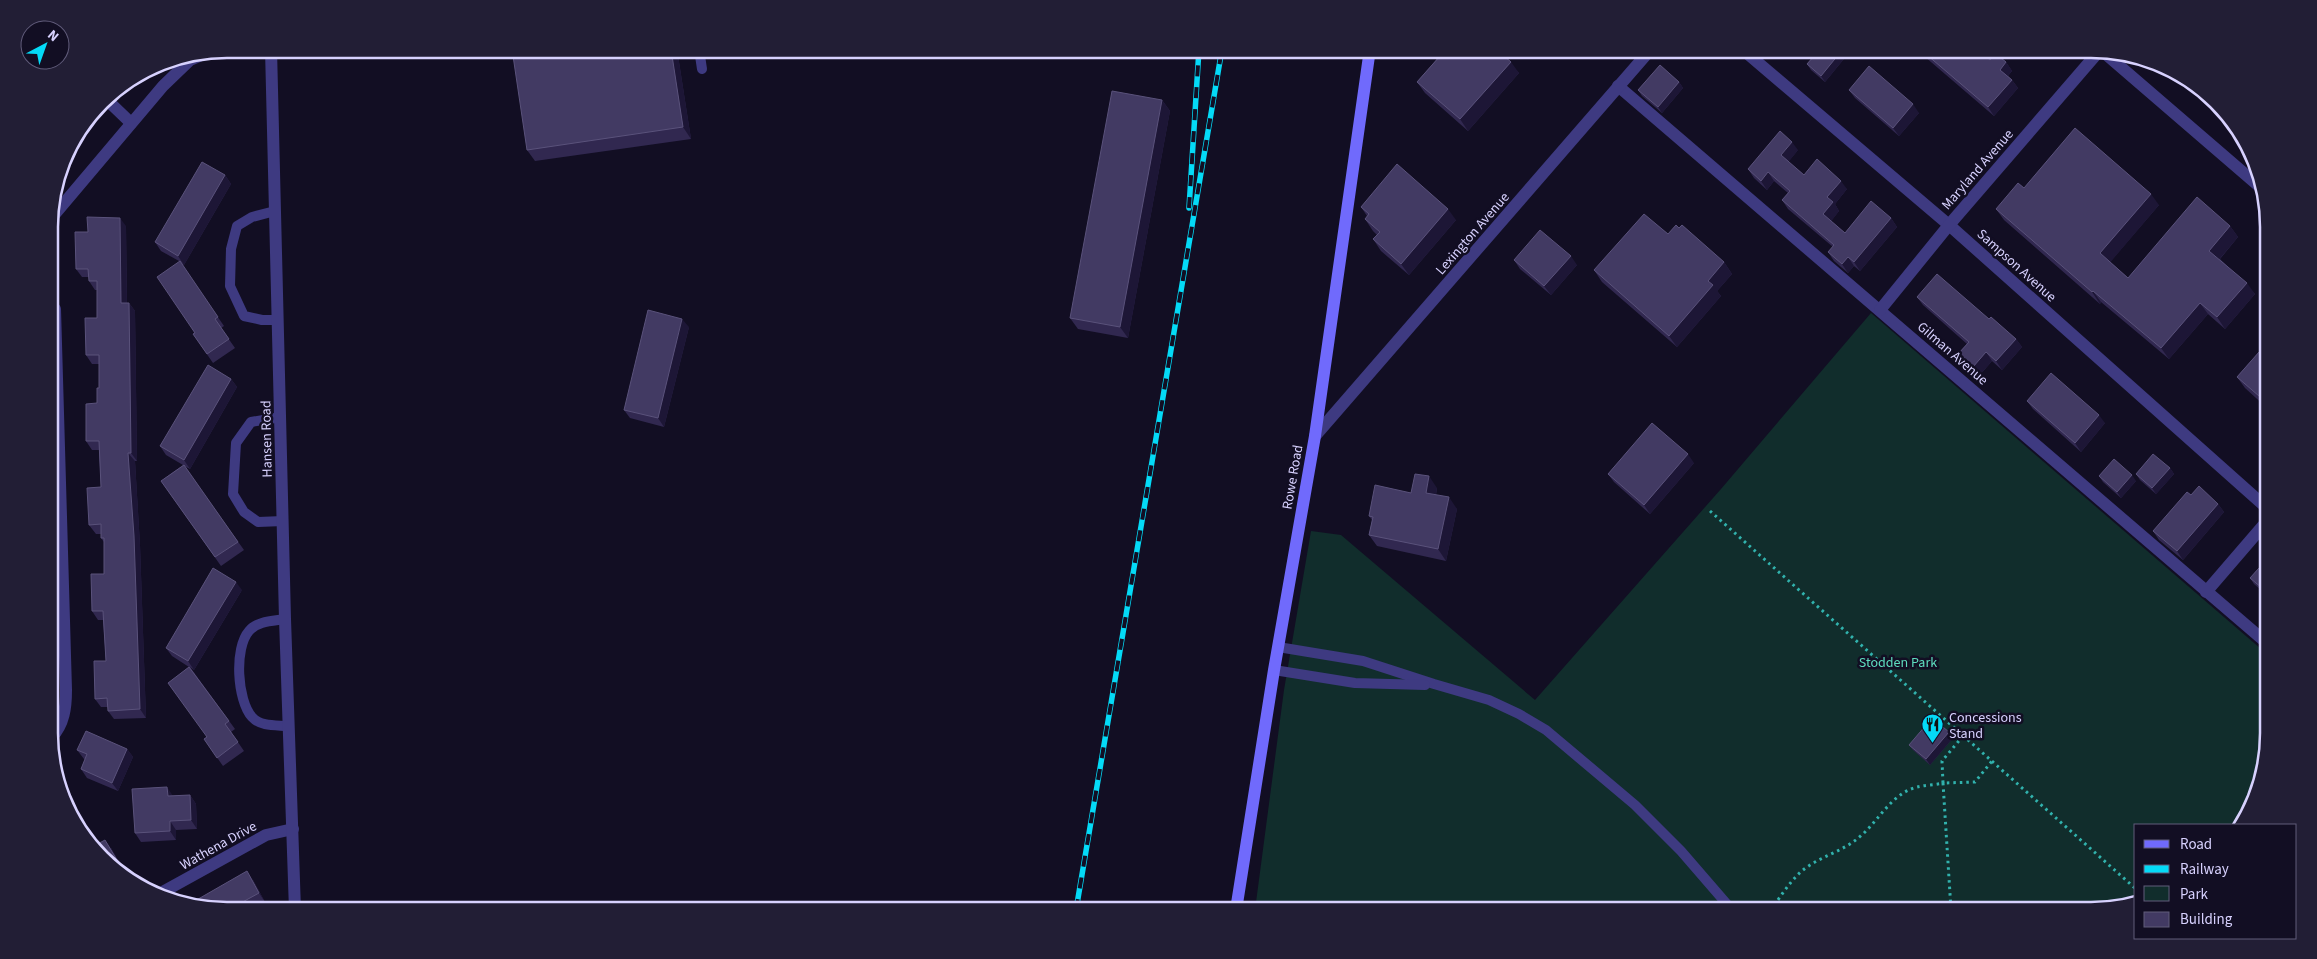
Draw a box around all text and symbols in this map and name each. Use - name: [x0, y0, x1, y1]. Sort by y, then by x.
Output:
- north arrow: [20, 20, 70, 70]
- text: N: [43, 25, 63, 47]
- street label: Maryland Avenue: [1937, 125, 2018, 214]
- street label: Lexington Avenue: [1431, 188, 1514, 279]
- street label: Sampson Avenue: [1972, 225, 2061, 307]
- street label: Gilman Avenue: [1913, 317, 1992, 390]
- street label: Hansen Road: [256, 400, 278, 478]
- street label: Rowe Road: [1277, 443, 1308, 511]
- park label: Stodden Park: [1859, 653, 1937, 673]
- place label: Concessions Stand: [1949, 708, 2022, 744]
- restaurant icon: Concessions Stand: [1921, 713, 1945, 744]
- street label: Wathena Drive: [177, 817, 260, 875]
- legend: [2134, 824, 2297, 939]
- text: Road: [2180, 834, 2212, 855]
- text: Railway: [2180, 859, 2229, 880]
- text: Park: [2180, 884, 2209, 905]
- text: Building: [2180, 909, 2233, 930]

